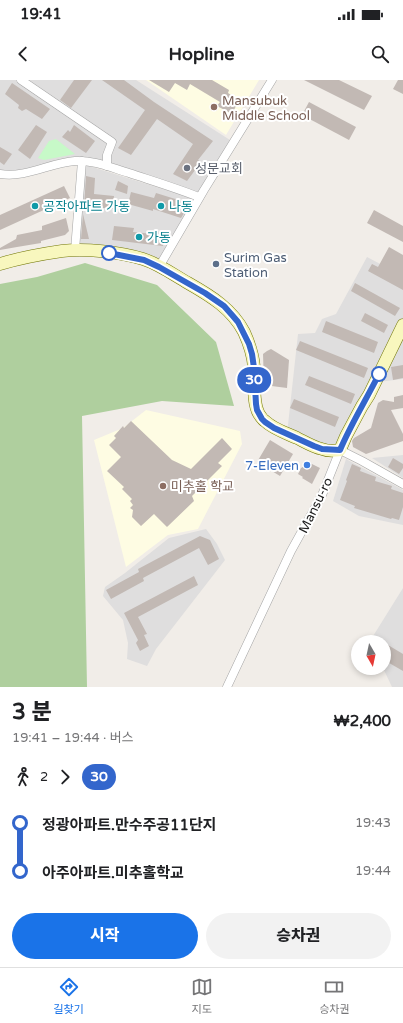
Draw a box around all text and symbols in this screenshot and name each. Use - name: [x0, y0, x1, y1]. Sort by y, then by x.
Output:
- text: 19:41: [20, 5, 62, 23]
- icon: back: [12, 43, 34, 65]
- text: Hopline: [169, 43, 234, 65]
- icon: search: [369, 43, 391, 65]
- place label: Mansubuk Middle School: [222, 93, 310, 124]
- marker: Mansubuk Middle School: [209, 102, 219, 112]
- place label: 성문교회: [195, 161, 243, 177]
- marker: 성문교회: [182, 163, 192, 173]
- place label: 공작아파트 가동: [43, 199, 130, 215]
- place label: 나동: [169, 199, 193, 215]
- marker: 공작아파트 가동: [30, 201, 40, 211]
- marker: 나동: [156, 201, 166, 211]
- place label: 가동: [147, 230, 171, 246]
- marker: 가동: [134, 232, 144, 242]
- unlabelled marker: [101, 245, 117, 261]
- place label: Surim Gas Station: [224, 250, 287, 281]
- marker: Surim Gas Station: [211, 259, 221, 269]
- unlabelled marker: [371, 366, 387, 382]
- line badge: 30: [236, 367, 272, 393]
- text: 30: [245, 371, 263, 388]
- place label: 7-Eleven: [245, 458, 299, 474]
- marker: 7-Eleven: [302, 460, 312, 470]
- street label: Mansu-ro: [296, 475, 336, 536]
- place label: 미추홀 학교: [171, 479, 234, 495]
- marker: 미추홀 학교: [158, 481, 168, 491]
- north arrow: [351, 635, 391, 675]
- map controls: [351, 635, 391, 675]
- text: 3 분: [12, 699, 52, 725]
- text: ₩2,400: [334, 712, 391, 730]
- text: 19:41 – 19:44 · 버스: [12, 730, 134, 746]
- icon: walk: [12, 766, 34, 788]
- icon: forward: [54, 766, 76, 788]
- text: 30: [90, 768, 108, 785]
- text: 2: [40, 769, 48, 785]
- text: 19:43: [355, 815, 391, 831]
- text: 정광아파트.만수주공11단지: [42, 816, 217, 834]
- text: 19:44: [355, 863, 391, 879]
- text: 아주아파트.미추홀학교: [42, 864, 184, 882]
- button: 시작: [12, 913, 198, 959]
- button: 승차권: [206, 913, 391, 959]
- tab: 길찾기: [53, 976, 84, 1016]
- tab: 지도: [191, 976, 213, 1016]
- tab: 승차권: [319, 976, 350, 1016]

